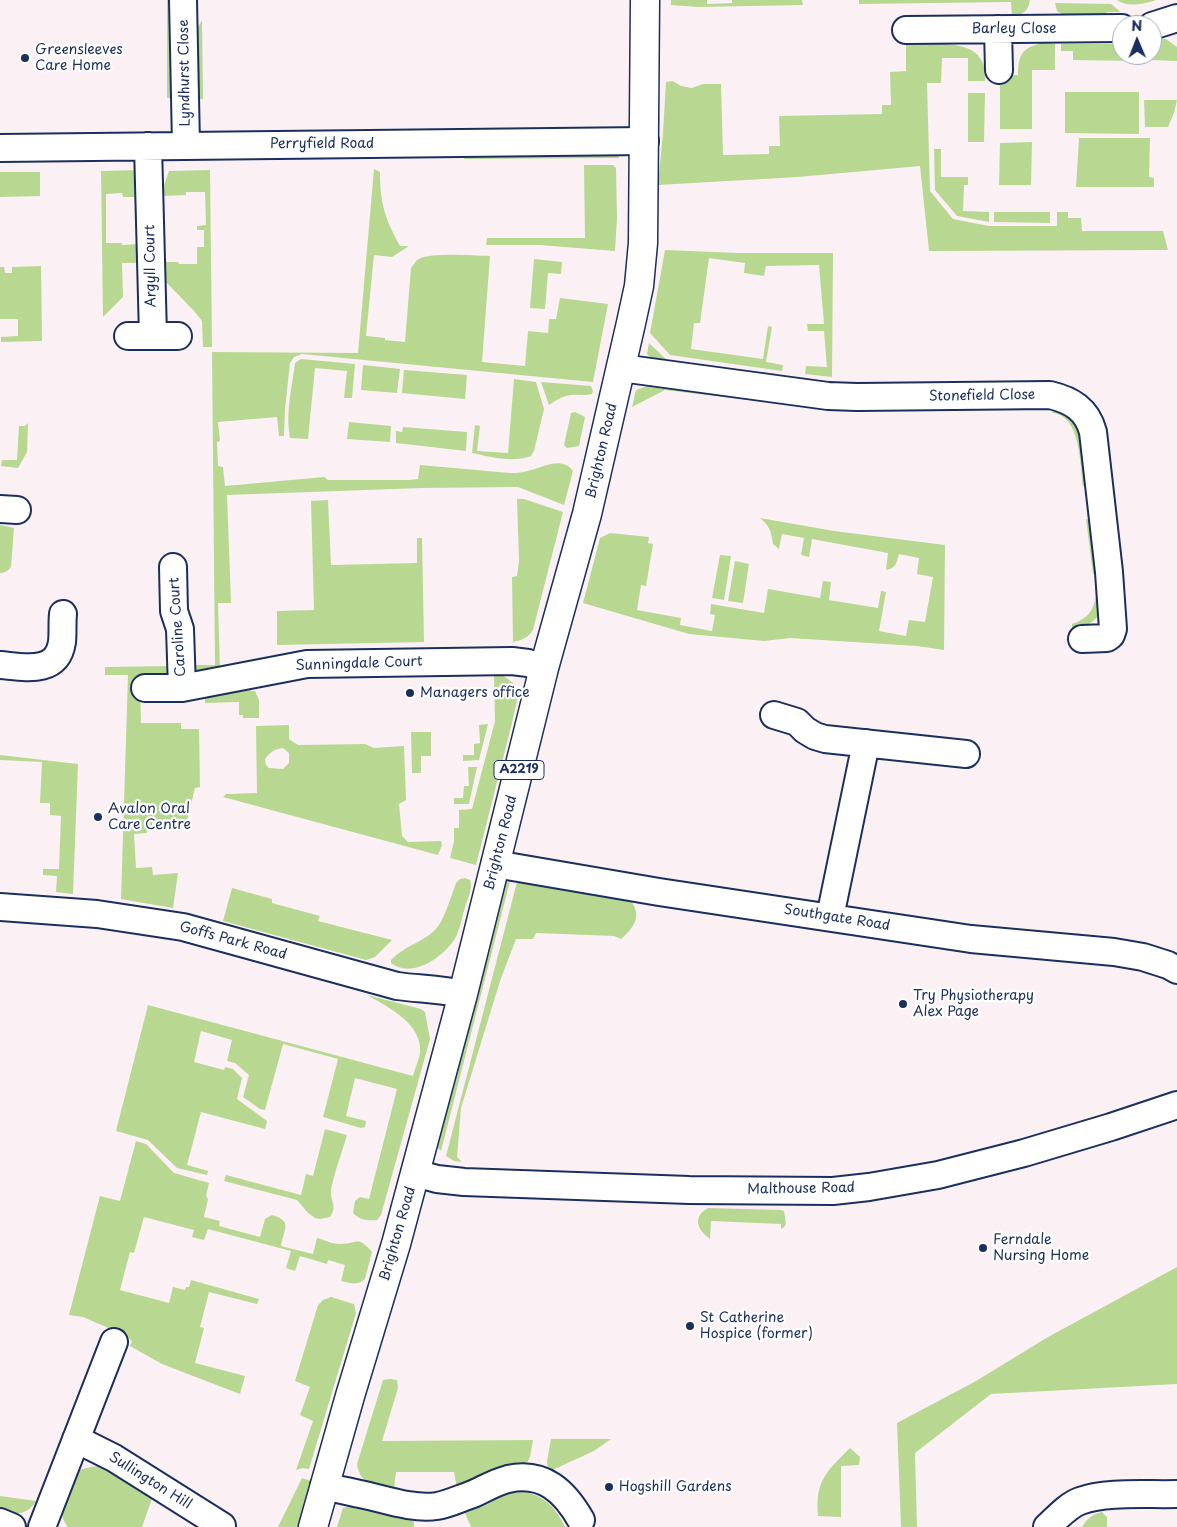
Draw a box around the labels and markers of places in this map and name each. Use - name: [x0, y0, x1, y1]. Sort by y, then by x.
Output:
- place label: Greensleeves Care Home: [35, 42, 123, 74]
- marker: Greensleeves Care Home: [19, 52, 31, 64]
- place label: Managers office: [420, 685, 530, 701]
- marker: Managers office: [404, 687, 416, 699]
- place label: Avalon Oral Care Centre: [108, 801, 191, 834]
- marker: Avalon Oral Care Centre: [92, 811, 104, 823]
- place label: Try Physiotherapy Alex Page: [913, 988, 1034, 1020]
- marker: Try Physiotherapy Alex Page: [897, 998, 909, 1010]
- place label: Ferndale Nursing Home: [993, 1232, 1089, 1264]
- marker: Ferndale Nursing Home: [977, 1242, 989, 1254]
- place label: St Catherine Hospice (former): [700, 1310, 813, 1342]
- marker: St Catherine Hospice (former): [684, 1320, 696, 1332]
- place label: Hogshill Gardens: [619, 1479, 732, 1495]
- marker: Hogshill Gardens: [603, 1481, 615, 1493]

